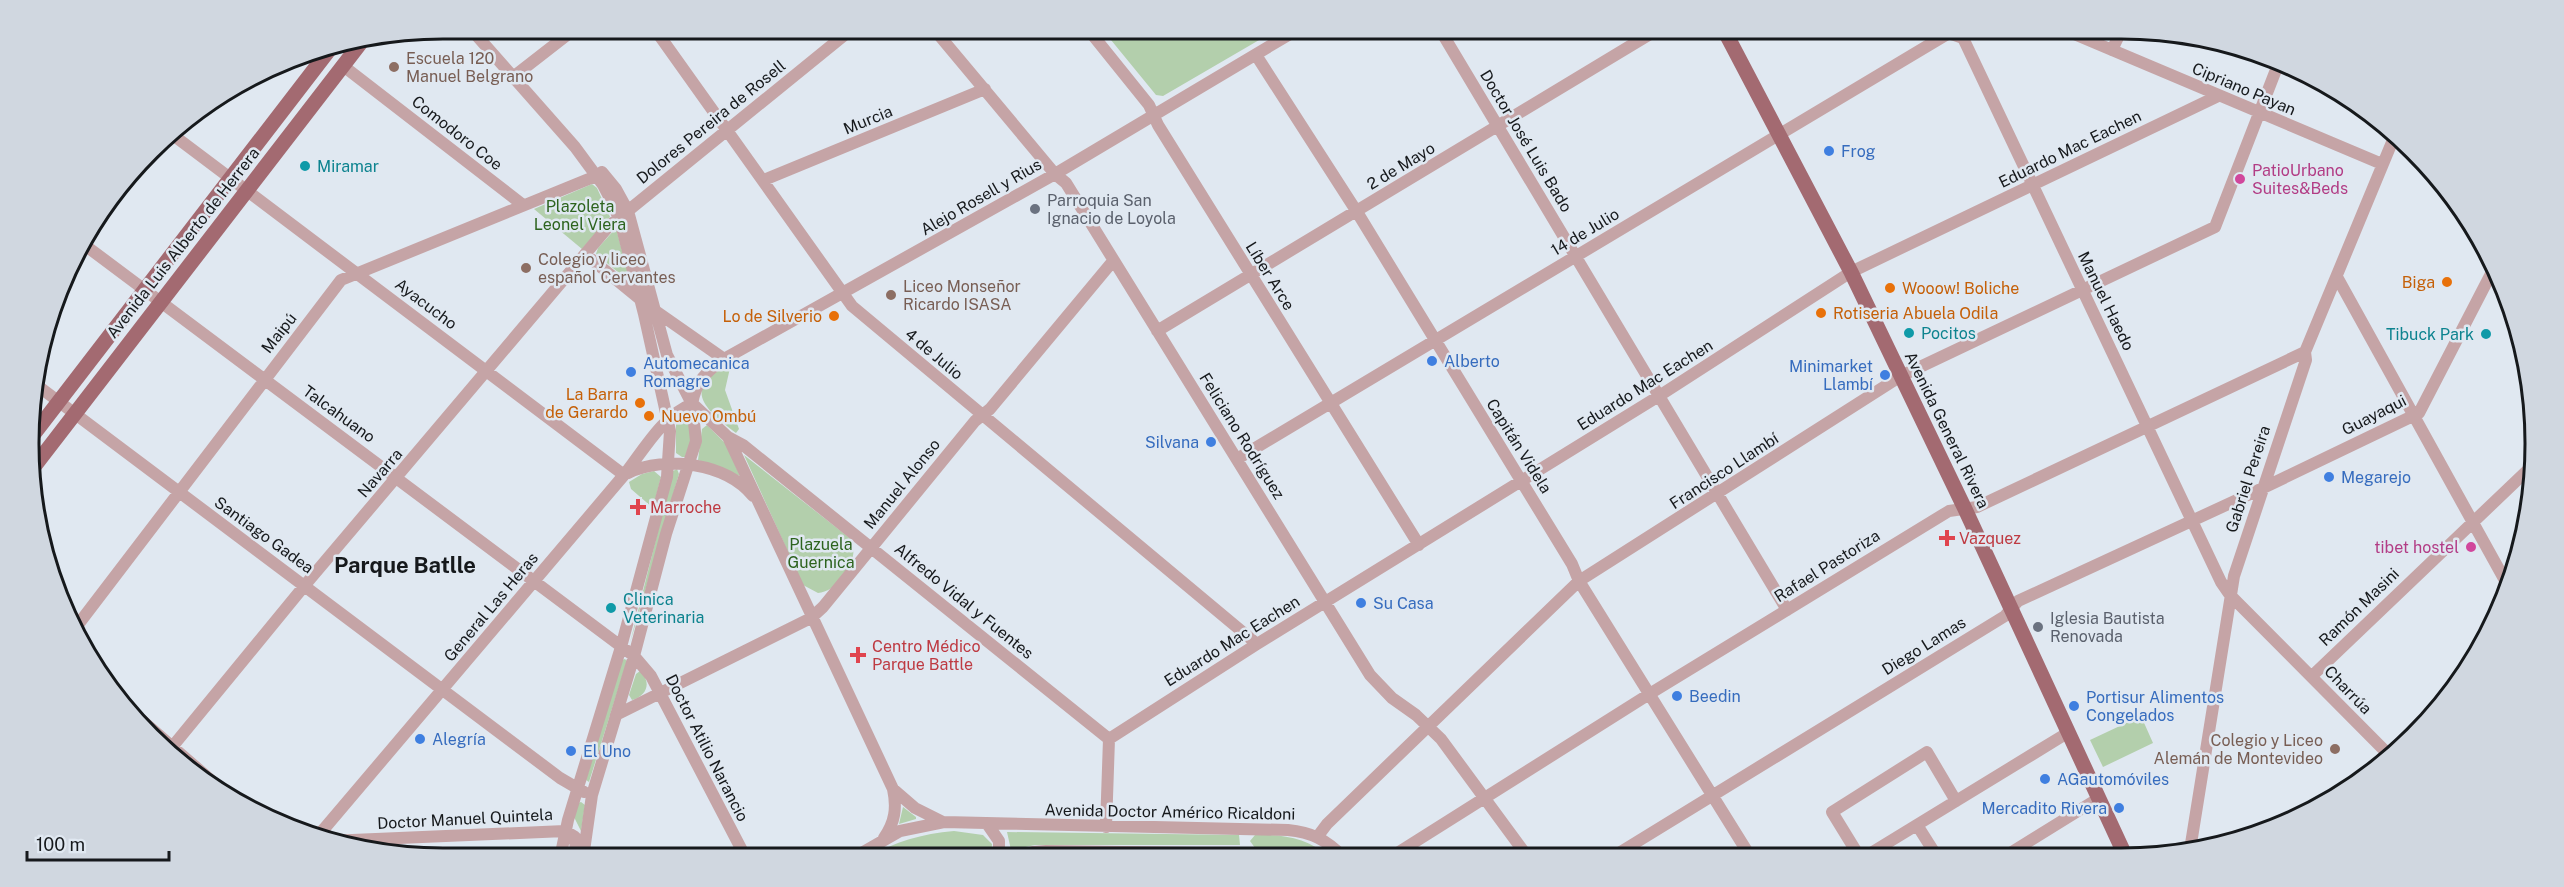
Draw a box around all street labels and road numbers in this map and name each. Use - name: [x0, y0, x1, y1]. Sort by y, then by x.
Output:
- street label: Dolores Pereira de Rosell: [633, 56, 789, 188]
- street label: Cipriano Payan: [2189, 59, 2299, 119]
- street label: Doctor José Luis Bado: [1476, 66, 1576, 216]
- street label: Comodoro Coe: [408, 92, 506, 174]
- street label: Murcia: [841, 102, 895, 138]
- street label: Eduardo Mac Eachen: [1996, 106, 2144, 192]
- street label: 2 de Mayo: [1364, 138, 1438, 194]
- street label: Avenida Luis Alberto de Herrera: [103, 144, 263, 342]
- street label: Alejo Rosell y Rius: [917, 155, 1045, 239]
- street label: 14 de Julio: [1548, 204, 1622, 260]
- street label: Líber Arce: [1241, 238, 1299, 314]
- street label: Manuel Haedo: [2074, 248, 2138, 354]
- street label: Ayacucho: [391, 275, 461, 333]
- street label: Maipú: [257, 309, 301, 357]
- street label: 4 de Julio: [901, 324, 967, 384]
- street label: Eduardo Mac Eachen: [1574, 336, 1716, 434]
- street label: Avenida General Rivera: [1901, 349, 1993, 511]
- street label: Feliciano Rodríguez: [1195, 369, 1289, 503]
- street label: Talcahuano: [299, 381, 379, 447]
- street label: Guayaqui: [2339, 391, 2409, 439]
- street label: Capitán Videla: [1482, 395, 1556, 497]
- street label: Gabriel Pereira: [2222, 423, 2274, 535]
- street label: Francisco Llambí: [1666, 428, 1783, 513]
- street label: Manuel Alonso: [860, 435, 944, 533]
- street label: Navarra: [354, 445, 406, 501]
- street label: Santiago Gadea: [211, 493, 317, 577]
- street label: Rafael Pastoriza: [1771, 526, 1883, 606]
- street label: Alfredo Vidal y Fuentes: [891, 539, 1037, 663]
- street label: General Las Heras: [440, 549, 542, 665]
- street label: Ramón Masini: [2315, 564, 2403, 650]
- street label: Eduardo Mac Eachen: [1161, 592, 1303, 690]
- street label: Diego Lamas: [1879, 613, 1969, 679]
- street label: Charrúa: [2320, 662, 2376, 718]
- street label: Doctor Atilio Narancio: [662, 671, 752, 825]
- street label: Avenida Doctor Américo Ricaldoni: [1044, 800, 1296, 824]
- street label: Doctor Manuel Quintela: [377, 805, 553, 833]

